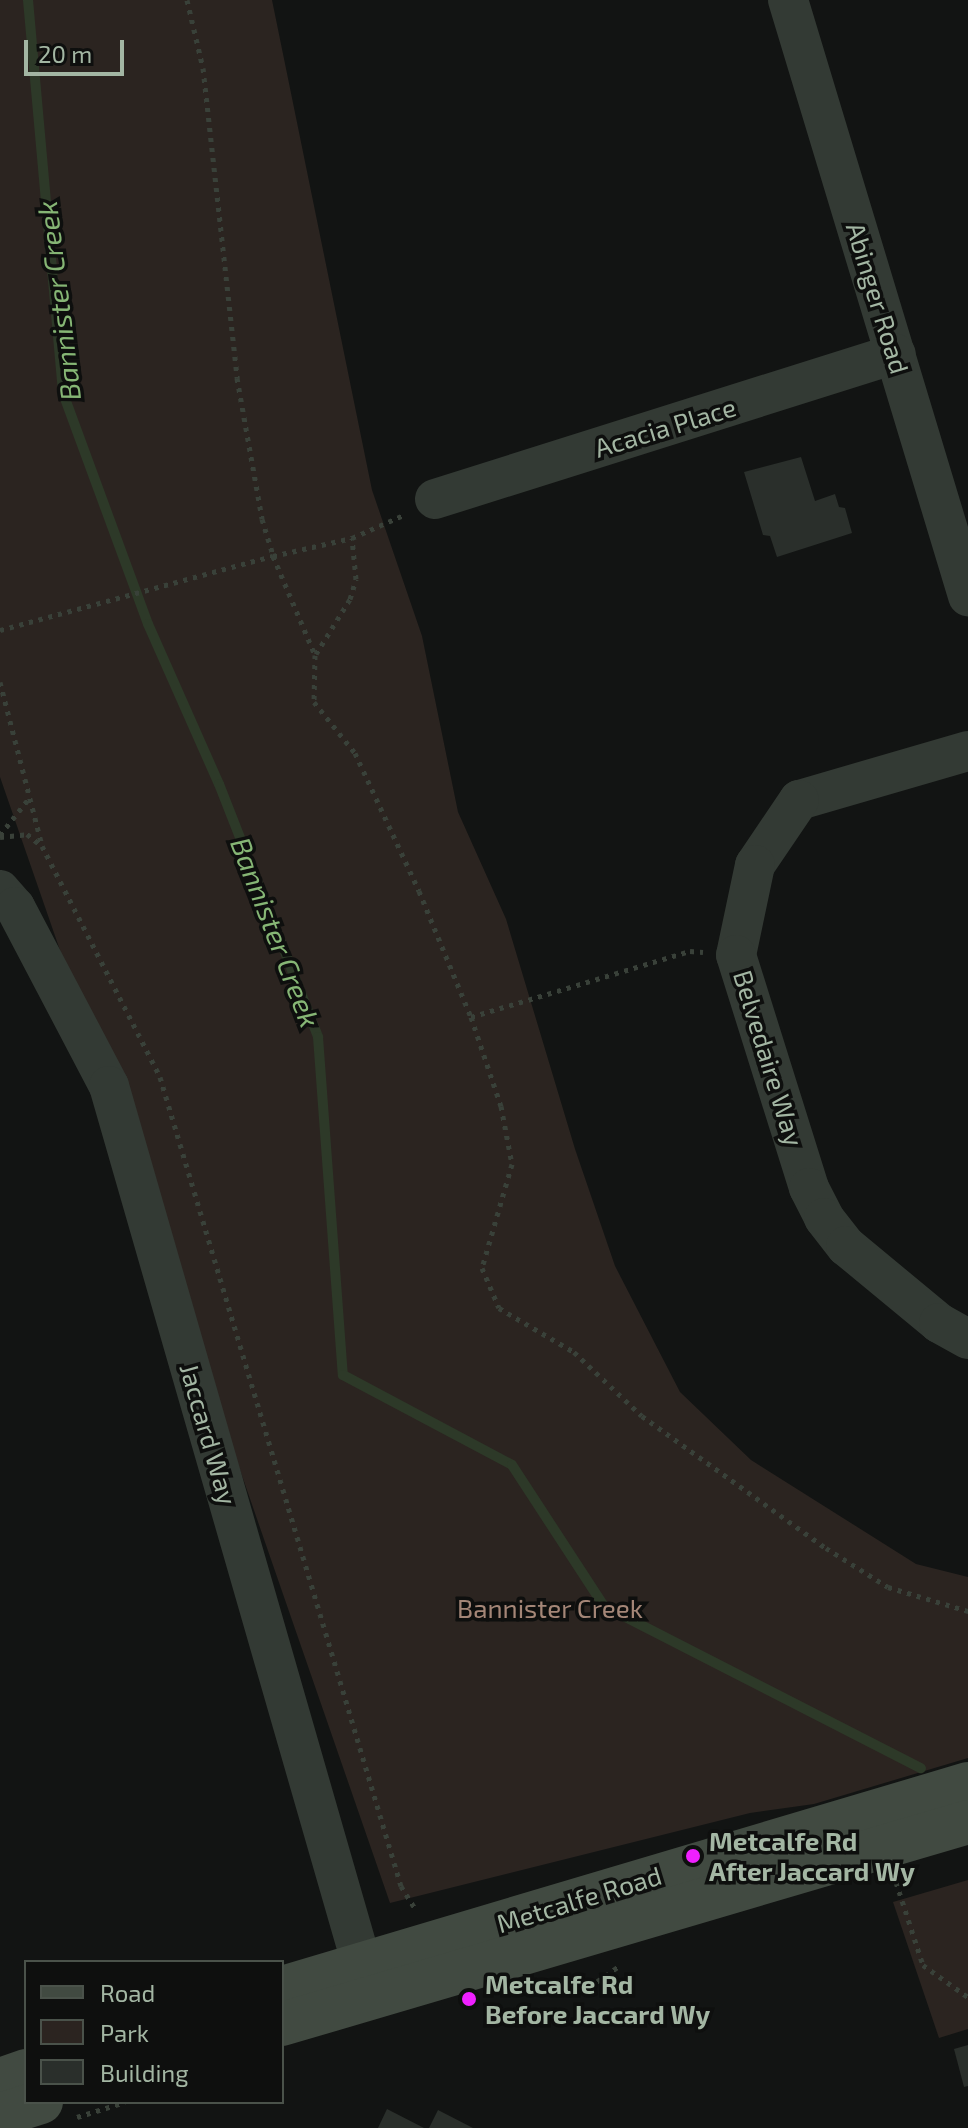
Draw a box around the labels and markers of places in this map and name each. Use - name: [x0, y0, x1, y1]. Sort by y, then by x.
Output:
- place label: Metcalfe Rd After Jaccard Wy: [709, 1825, 916, 1886]
- marker: Metcalfe Rd After Jaccard Wy: [684, 1847, 702, 1865]
- place label: Metcalfe Rd Before Jaccard Wy: [485, 1968, 711, 2030]
- marker: Metcalfe Rd Before Jaccard Wy: [460, 1990, 478, 2008]

